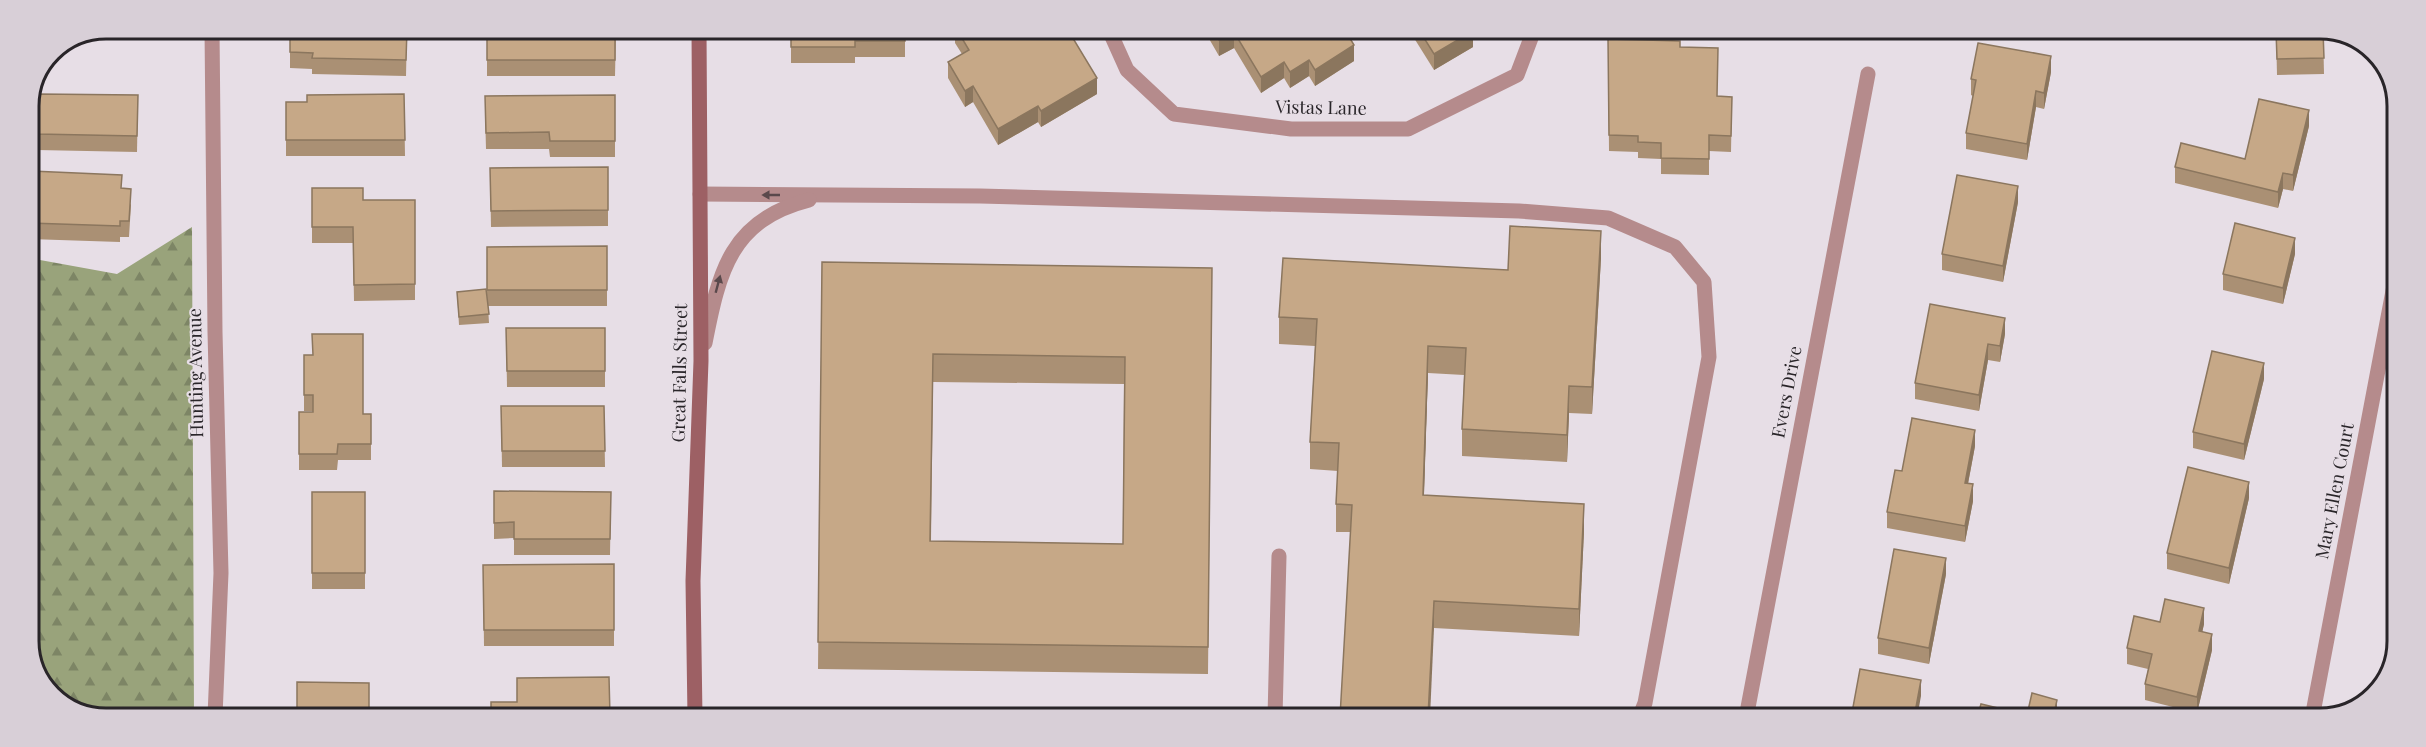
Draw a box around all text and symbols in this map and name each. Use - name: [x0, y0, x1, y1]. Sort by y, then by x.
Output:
- street label: Vistas Lane: [1274, 94, 1367, 120]
- one-way arrow: [762, 190, 781, 200]
- one-way arrow: [714, 275, 723, 293]
- street label: Great Falls Street: [666, 303, 692, 443]
- street label: Hunting Avenue: [182, 308, 208, 438]
- street label: Evers Drive: [1765, 344, 1807, 440]
- street label: Mary Ellen Court: [2309, 420, 2359, 561]

